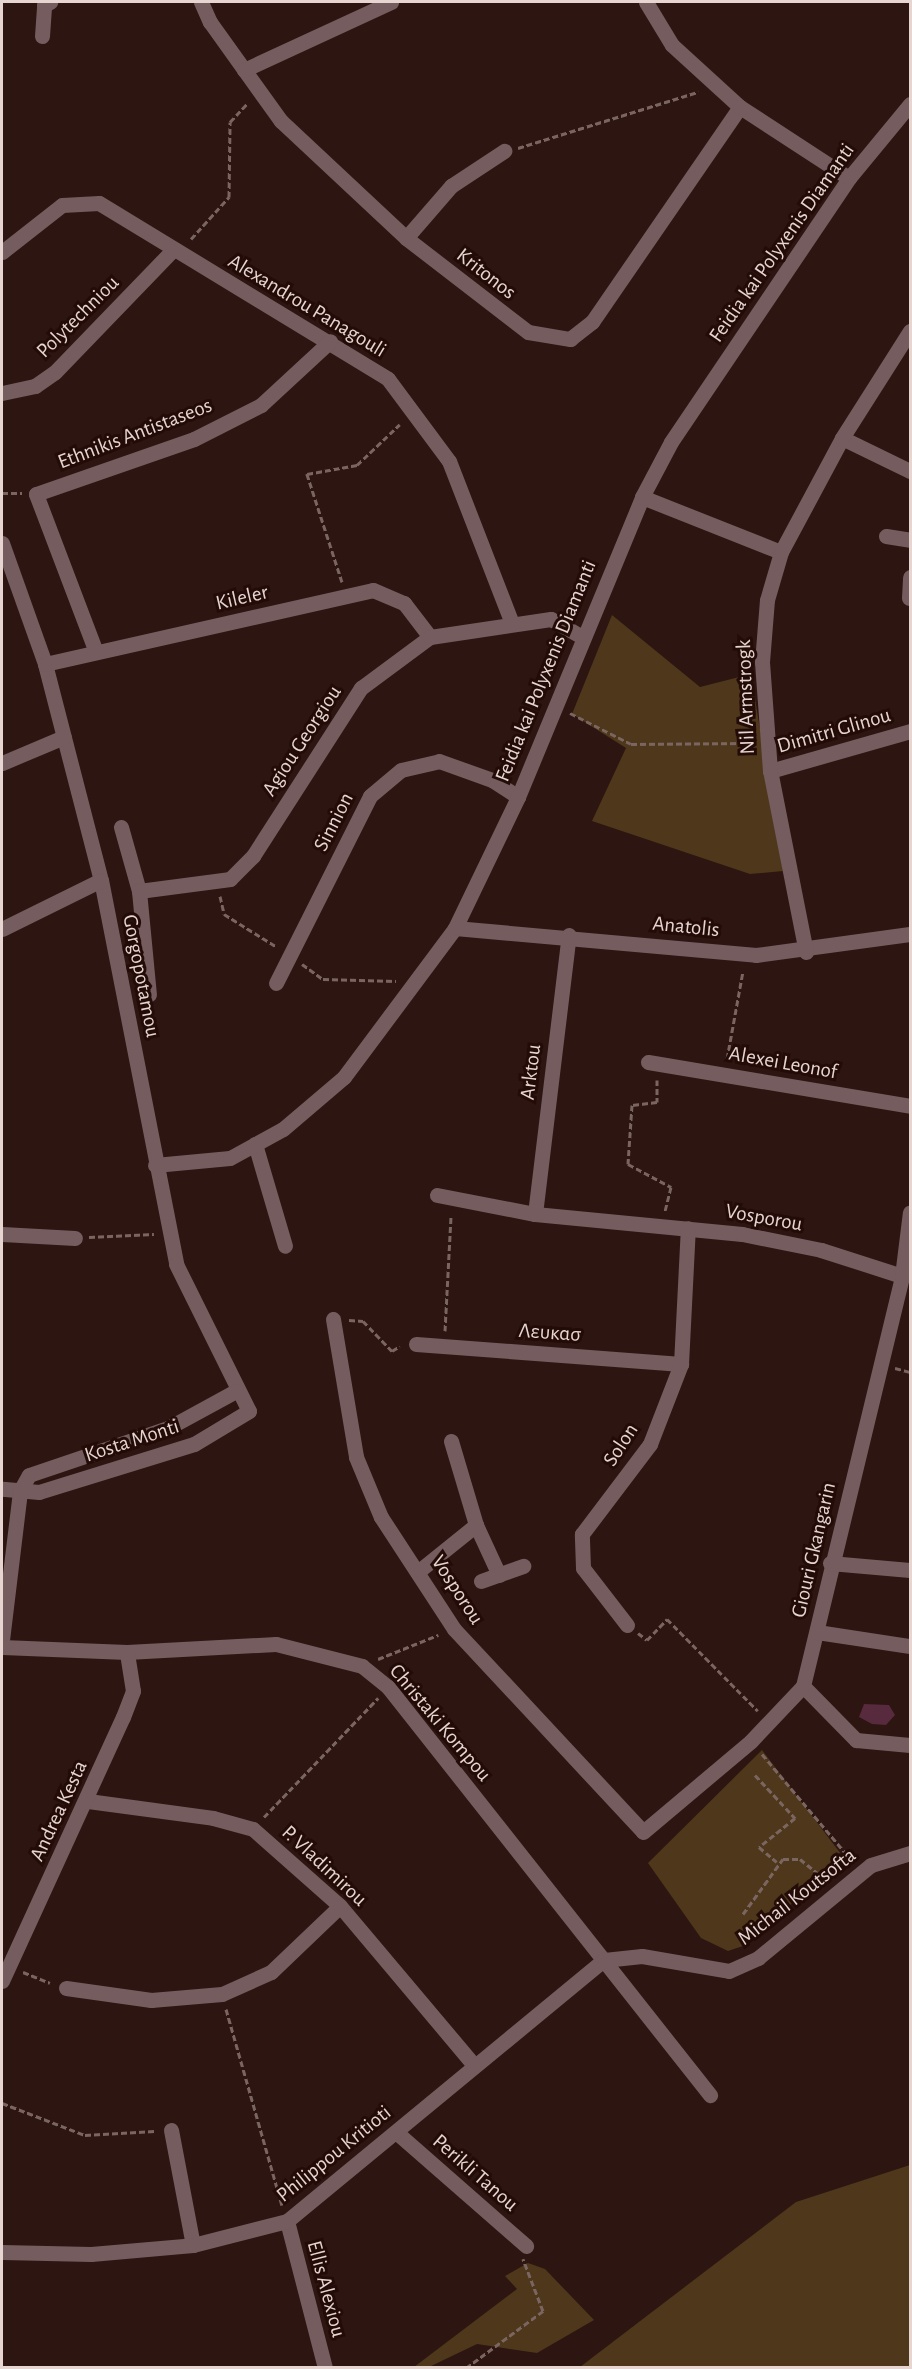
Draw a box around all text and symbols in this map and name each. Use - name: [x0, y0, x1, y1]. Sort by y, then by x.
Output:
- street label: Feidia kai Polyxenis Diamanti: [704, 139, 860, 347]
- street label: Kritonos: [451, 243, 521, 305]
- street label: Alexandrou Panagouli: [223, 249, 391, 363]
- street label: Polytechniou: [32, 271, 124, 363]
- street label: Ethnikis Antistaseos: [54, 393, 216, 475]
- street label: Feidia kai Polyxenis Diamanti: [490, 556, 602, 786]
- street label: Kileler: [213, 580, 271, 616]
- street label: Nil Armstrogk: [731, 639, 761, 755]
- street label: Agiou Georgiou: [257, 681, 347, 801]
- street label: Dimitri Glinou: [774, 703, 894, 759]
- street label: Sinnion: [309, 788, 359, 856]
- street label: Anatolis: [651, 911, 721, 943]
- street label: Gorgopotamou: [117, 912, 165, 1040]
- street label: Alexei Leonof: [727, 1041, 839, 1085]
- street label: Arktou: [515, 1043, 547, 1101]
- street label: Vosporou: [724, 1199, 804, 1237]
- street label: Λευκασ: [518, 1318, 582, 1348]
- street label: Kosta Monti: [82, 1414, 182, 1468]
- street label: Solon: [598, 1419, 644, 1471]
- street label: Giouri Gkangarin: [786, 1480, 842, 1620]
- street label: Vosporou: [425, 1551, 489, 1629]
- street label: Christaki Kompou: [384, 1659, 496, 1787]
- street label: Andrea Kesta: [25, 1757, 93, 1865]
- street label: P. Vladimirou: [276, 1820, 372, 1912]
- street label: Michail Koutsofta: [733, 1843, 861, 1951]
- street label: Philippou Kritioti: [272, 2100, 396, 2208]
- street label: Perikli Tanou: [427, 2129, 523, 2217]
- street label: Ellis Alexiou: [301, 2238, 351, 2340]

